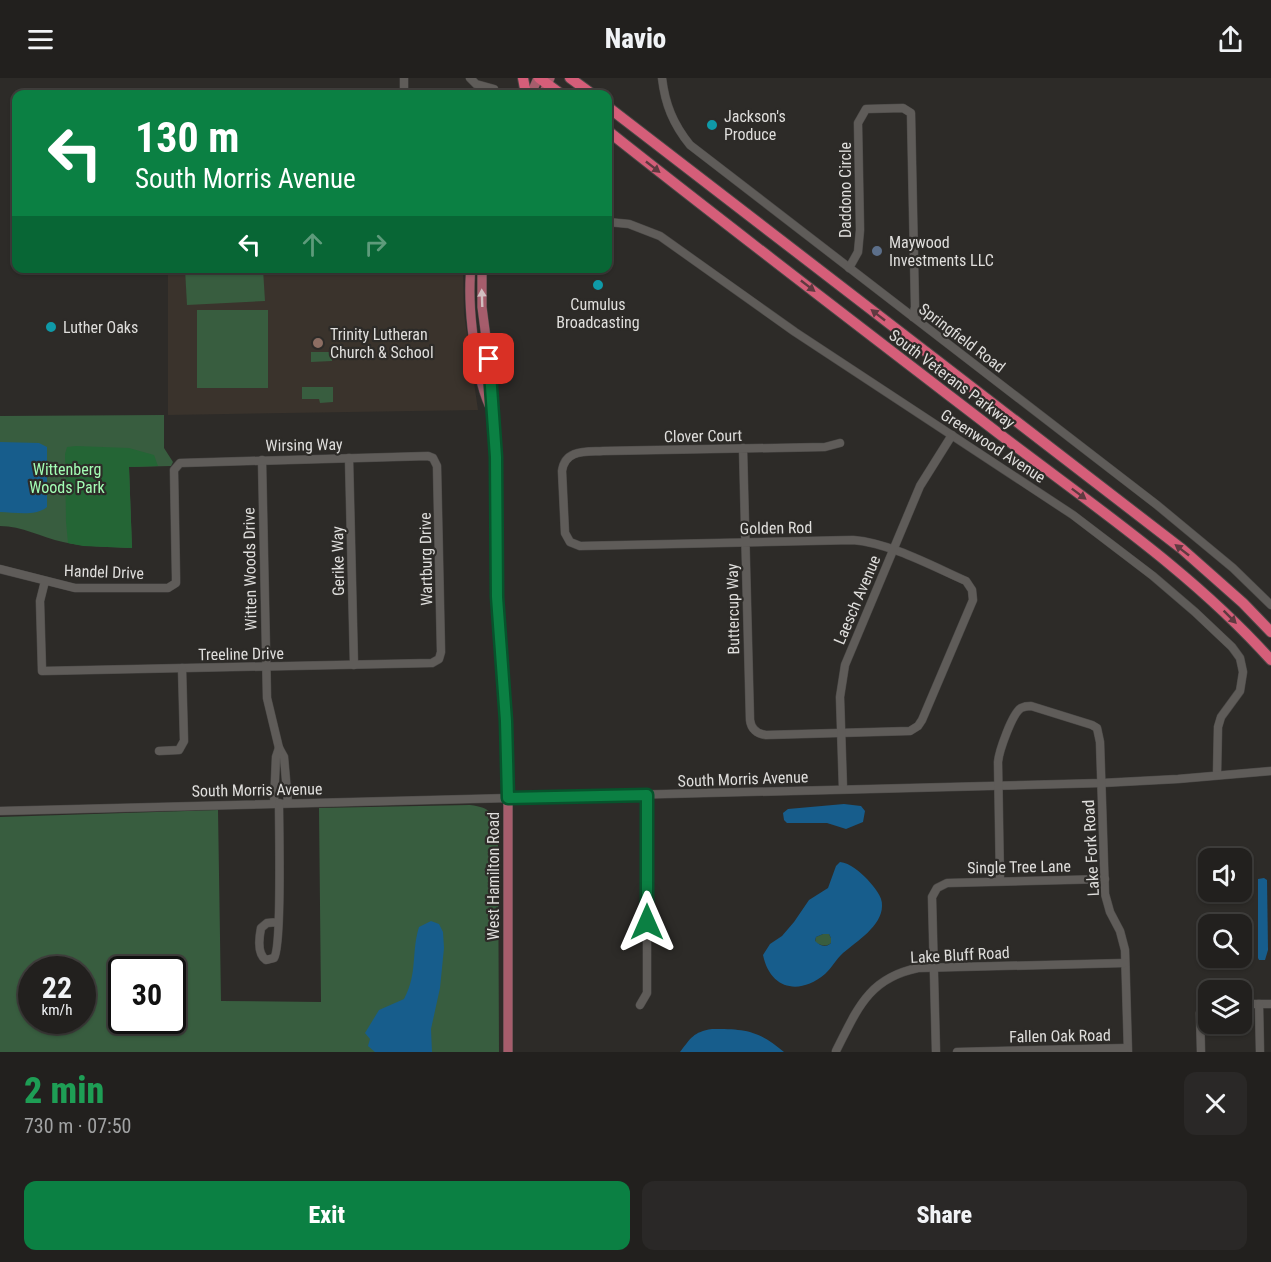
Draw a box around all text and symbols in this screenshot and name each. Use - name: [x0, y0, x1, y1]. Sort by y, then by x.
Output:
- icon: menu: [24, 23, 57, 56]
- text: Navio: [605, 23, 666, 55]
- icon: share: [1214, 23, 1247, 56]
- place label: Jackson's Produce: [724, 107, 786, 144]
- text: 130 m: [135, 113, 240, 162]
- icon: left: [36, 114, 114, 192]
- marker: Jackson's Produce: [705, 118, 719, 132]
- street label: Daddono Circle: [836, 142, 855, 238]
- one-way arrow: [646, 160, 661, 172]
- text: South Morris Avenue: [135, 163, 356, 195]
- icon: left: [233, 228, 266, 261]
- icon: ahead: [296, 228, 329, 261]
- icon: right: [359, 228, 392, 261]
- place label: Maywood Investments LLC: [889, 233, 994, 270]
- marker: Maywood Investments LLC: [870, 244, 884, 258]
- marker: Cumulus Broadcasting: [591, 278, 605, 292]
- one-way arrow: [800, 280, 815, 292]
- one-way arrow: [477, 289, 486, 308]
- place label: Cumulus Broadcasting: [556, 295, 640, 332]
- street label: Springfield Road: [915, 299, 1009, 377]
- one-way arrow: [870, 309, 886, 322]
- place label: Luther Oaks: [63, 318, 138, 337]
- marker: Luther Oaks: [44, 320, 58, 334]
- place label: Trinity Lutheran Church & School: [330, 325, 434, 362]
- street label: South Veterans Parkway: [885, 325, 1019, 433]
- pin: [463, 333, 514, 384]
- marker: Trinity Lutheran Church & School: [311, 336, 325, 350]
- icon: arrive: [472, 342, 505, 375]
- street label: Greenwood Avenue: [937, 405, 1049, 487]
- street label: Clover Court: [664, 426, 743, 446]
- street label: Wirsing Way: [265, 435, 343, 455]
- park label: Wittenberg Woods Park: [29, 460, 106, 497]
- one-way arrow: [1071, 488, 1087, 501]
- street label: Witten Woods Drive: [239, 507, 261, 631]
- street label: Wartburg Drive: [416, 512, 436, 606]
- street label: Golden Rod: [740, 518, 812, 538]
- street label: Gerike Way: [328, 526, 348, 596]
- one-way arrow: [1174, 543, 1190, 556]
- street label: Laesch Avenue: [830, 553, 884, 647]
- street label: Handel Drive: [64, 561, 144, 583]
- street label: Buttercup Way: [723, 563, 743, 655]
- one-way arrow: [1223, 610, 1237, 624]
- street label: Treeline Drive: [198, 644, 284, 664]
- street label: South Morris Avenue: [677, 767, 809, 791]
- street label: South Morris Avenue: [191, 779, 323, 801]
- street label: Lake Fork Road: [1079, 799, 1103, 897]
- street label: West Hamilton Road: [484, 812, 503, 940]
- map controls: [1198, 848, 1252, 1034]
- button: sound: [1198, 848, 1252, 902]
- street label: Single Tree Lane: [967, 857, 1071, 877]
- position arrow: [615, 890, 679, 954]
- button: search: [1198, 914, 1252, 968]
- street label: Lake Bluff Road: [910, 943, 1010, 967]
- speed limit sign: 30: [108, 956, 186, 1034]
- text: 22: [42, 970, 72, 1005]
- button: layers: [1198, 980, 1252, 1034]
- text: km/h: [42, 1001, 72, 1019]
- street label: Fallen Oak Road: [1009, 1026, 1111, 1046]
- text: 2 min: [24, 1070, 104, 1112]
- button: close: [1184, 1072, 1247, 1135]
- text: 730 m · 07:50: [24, 1114, 131, 1138]
- button: Exit: [24, 1181, 630, 1250]
- button: Share: [642, 1181, 1247, 1250]

